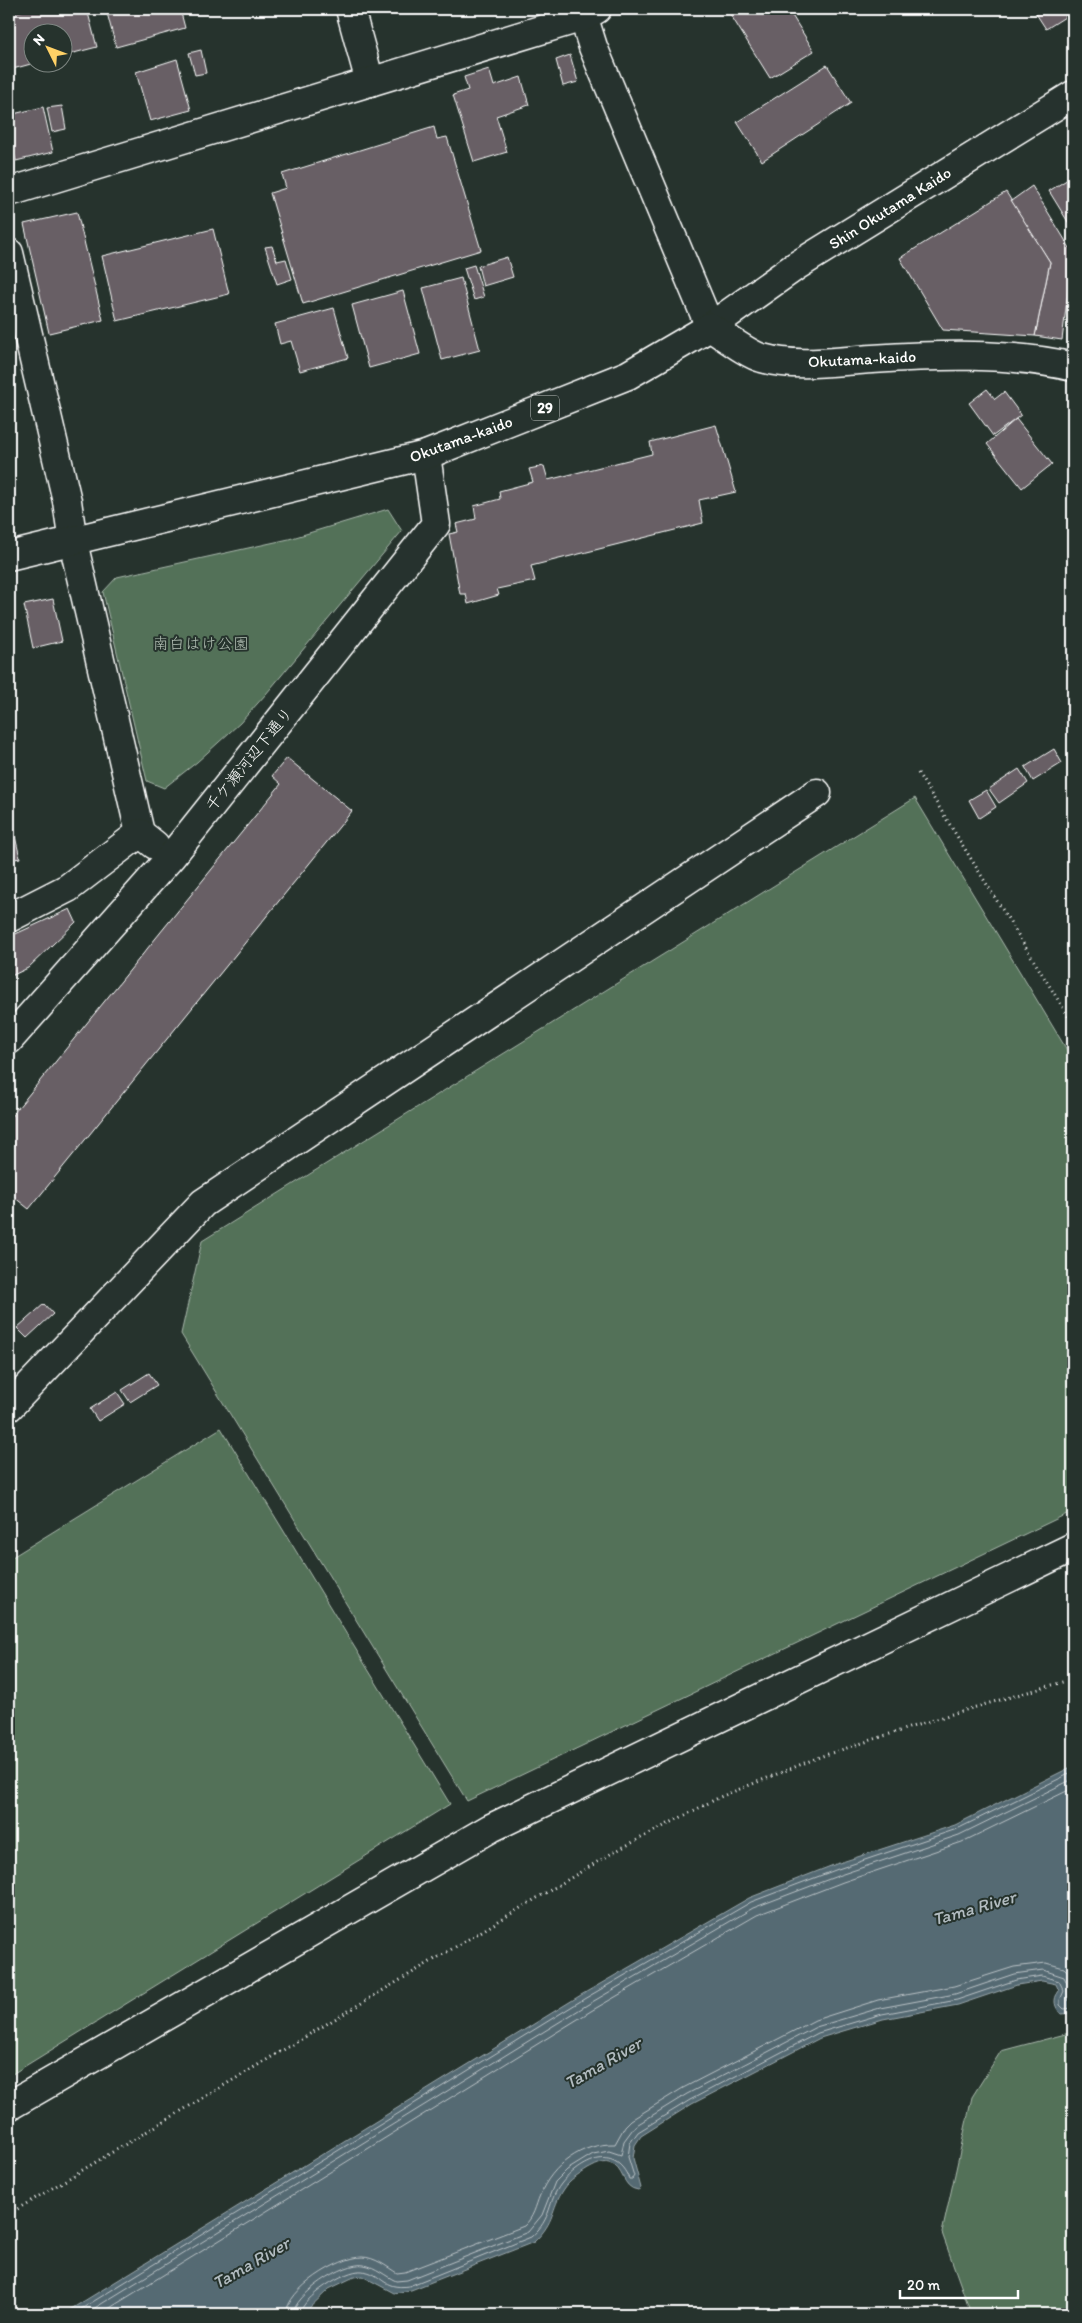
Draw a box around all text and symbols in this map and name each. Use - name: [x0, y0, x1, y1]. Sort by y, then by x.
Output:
- north arrow: [22, 22, 72, 72]
- text: N: [29, 30, 48, 49]
- street label: Shin Okutama Kaido: [825, 163, 955, 253]
- street label: Okutama-kaido: [807, 347, 917, 371]
- road number: 29: [531, 396, 559, 420]
- street label: Okutama-kaido: [407, 412, 515, 466]
- park label: 南白はけ公園: [153, 634, 249, 653]
- street label: 千ケ瀬河辺下通り: [201, 703, 297, 815]
- water label: Tama River: [930, 1885, 1020, 1930]
- water label: Tama River: [560, 2031, 647, 2094]
- water label: Tama River: [208, 2231, 295, 2294]
- scale bar: [900, 2268, 1017, 2300]
- text: 20 m: [907, 2276, 941, 2294]

